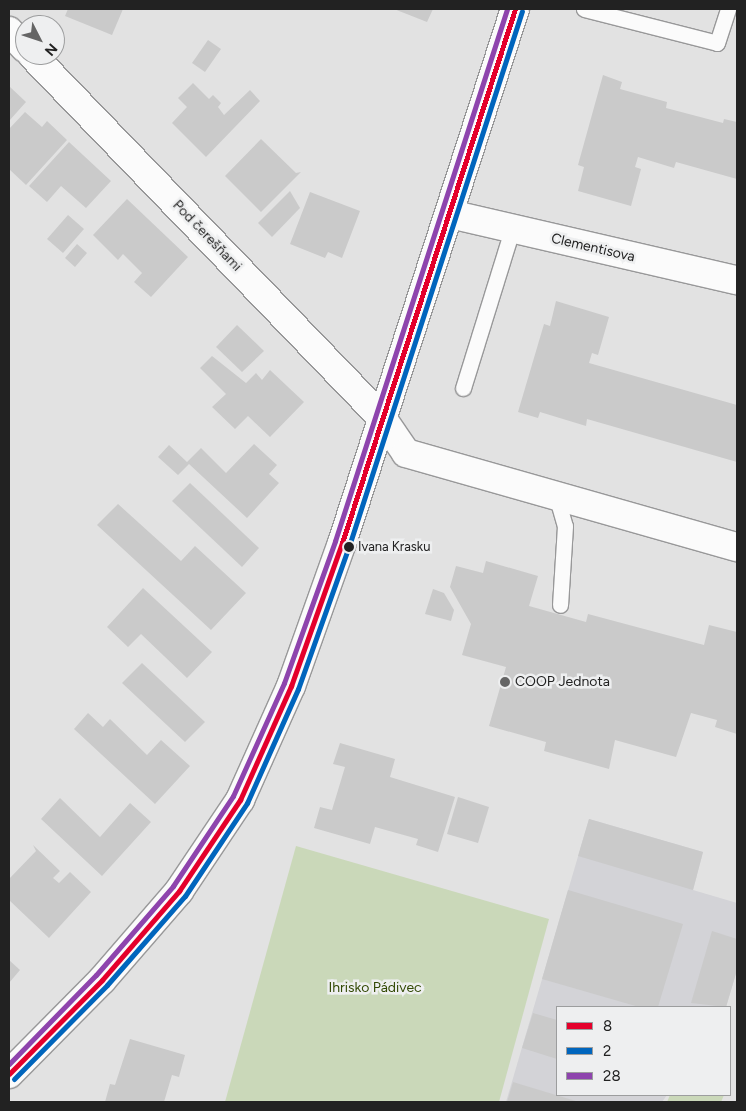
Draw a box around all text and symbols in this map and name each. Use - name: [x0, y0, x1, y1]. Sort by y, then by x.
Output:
- north arrow: [15, 15, 65, 65]
- text: N: [41, 40, 61, 59]
- street label: Pod čerešňami: [169, 197, 245, 275]
- street label: Clementisova: [549, 230, 637, 266]
- place label: Ivana Krasku: [358, 539, 430, 555]
- marker: Ivana Krasku: [344, 542, 354, 552]
- place label: COOP Jednota: [515, 674, 610, 690]
- marker: COOP Jednota: [499, 676, 511, 688]
- park label: Ihrisko Pádivec: [328, 980, 422, 996]
- legend: [556, 1006, 731, 1096]
- text: 8: [603, 1017, 612, 1035]
- text: 2: [603, 1042, 611, 1060]
- text: 28: [603, 1067, 621, 1085]

